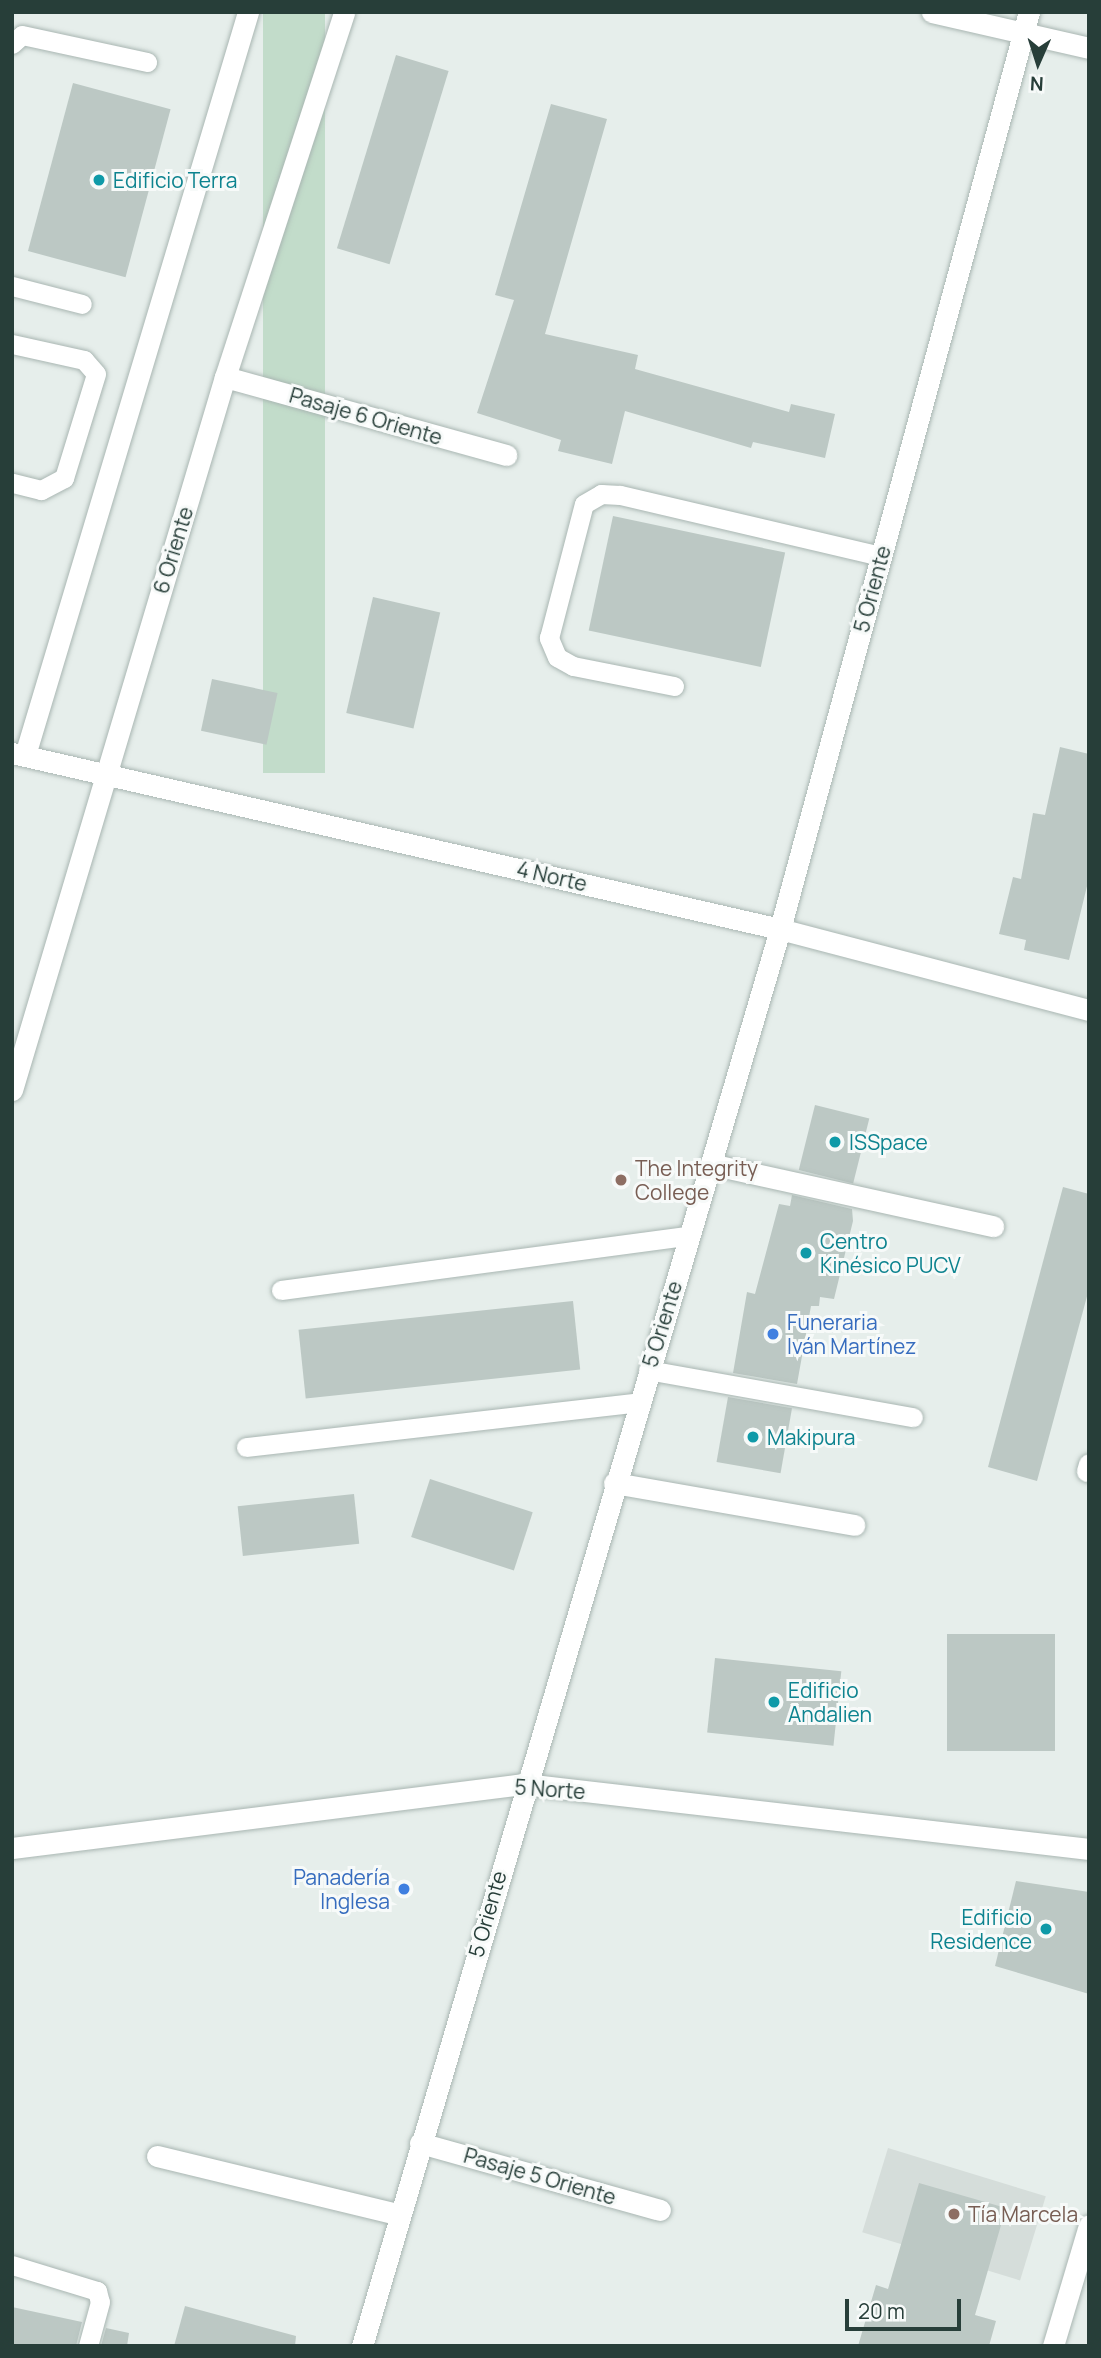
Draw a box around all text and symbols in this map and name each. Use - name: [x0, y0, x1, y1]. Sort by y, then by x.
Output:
- north arrow: [1003, 28, 1073, 98]
- text: N: [1029, 71, 1044, 97]
- place label: Edificio Terra: [113, 167, 237, 193]
- marker: Edificio Terra: [91, 172, 107, 188]
- street label: Pasaje 6 Oriente: [287, 382, 445, 450]
- street label: 6 Oriente: [148, 503, 198, 597]
- street label: 5 Oriente: [848, 543, 896, 635]
- street label: 4 Norte: [514, 856, 590, 896]
- place label: ISSpace: [849, 1129, 928, 1155]
- marker: ISSpace: [827, 1134, 843, 1150]
- place label: The Integrity College: [635, 1155, 758, 1205]
- marker: The Integrity College: [613, 1172, 629, 1188]
- place label: Centro Kinésico PUCV: [820, 1228, 961, 1278]
- marker: Centro Kinésico PUCV: [798, 1245, 814, 1261]
- street label: 5 Oriente: [637, 1278, 687, 1370]
- place label: Funeraria Iván Martínez: [787, 1309, 916, 1359]
- marker: Funeraria Iván Martínez: [765, 1326, 781, 1342]
- place label: Makipura: [767, 1424, 855, 1450]
- marker: Makipura: [745, 1429, 761, 1445]
- place label: Edificio Andalien: [788, 1677, 872, 1727]
- marker: Edificio Andalien: [766, 1694, 782, 1710]
- street label: 5 Norte: [514, 1774, 586, 1804]
- place label: Panadería Inglesa: [293, 1864, 390, 1914]
- street label: 5 Oriente: [463, 1868, 511, 1960]
- marker: Panadería Inglesa: [396, 1881, 412, 1897]
- place label: Edificio Residence: [930, 1904, 1032, 1954]
- marker: Edificio Residence: [1038, 1921, 1054, 1937]
- street label: Pasaje 5 Oriente: [461, 2142, 619, 2210]
- place label: Tía Marcela: [968, 2201, 1078, 2227]
- marker: Tía Marcela: [946, 2206, 962, 2222]
- scale bar: [849, 2284, 964, 2328]
- text: 20 m: [858, 2297, 905, 2325]

